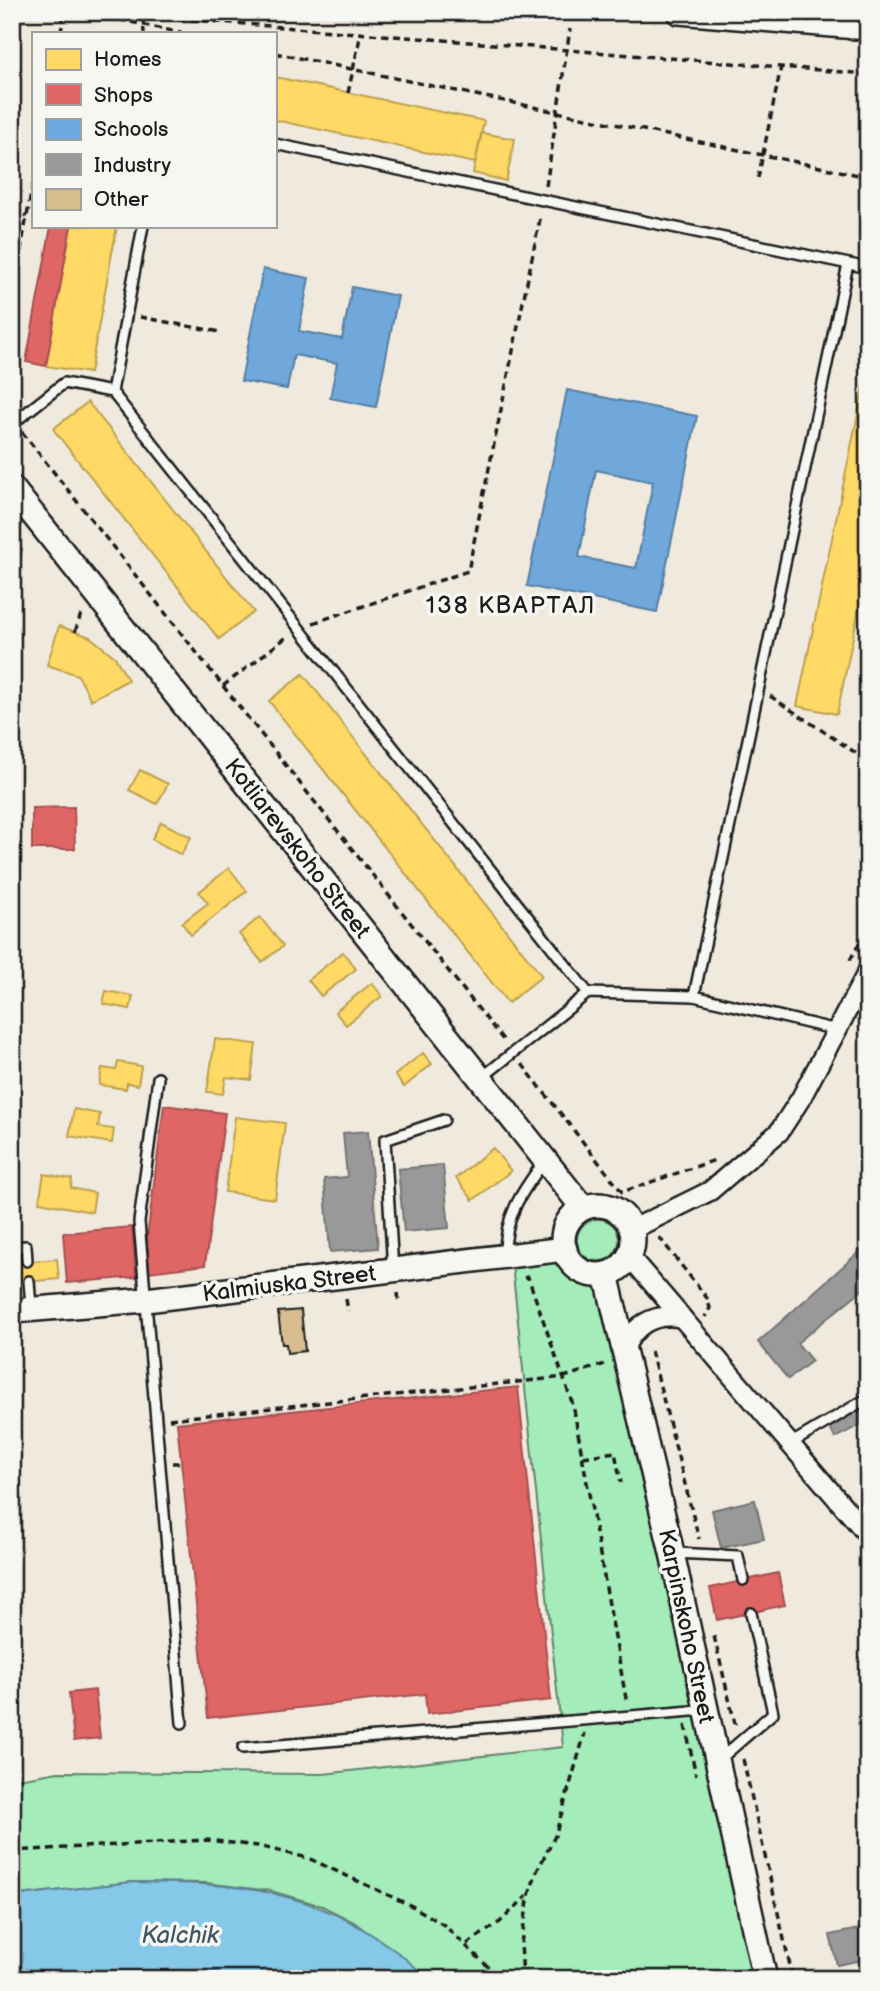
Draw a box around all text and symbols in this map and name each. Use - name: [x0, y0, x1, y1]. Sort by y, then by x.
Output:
- legend: [32, 32, 276, 228]
- text: Homes: [94, 47, 162, 72]
- text: Shops: [94, 83, 153, 108]
- text: Schools: [94, 117, 168, 142]
- text: Industry: [94, 153, 172, 178]
- text: Other: [94, 187, 149, 212]
- district label: 138 КВАРТАЛ: [426, 591, 596, 620]
- street label: Kotliarevskoho Street: [218, 753, 376, 944]
- street label: Kalmiuska Street: [201, 1259, 377, 1308]
- street label: Karpinskoho Street: [652, 1527, 720, 1726]
- water label: Kalchik: [141, 1921, 220, 1950]

